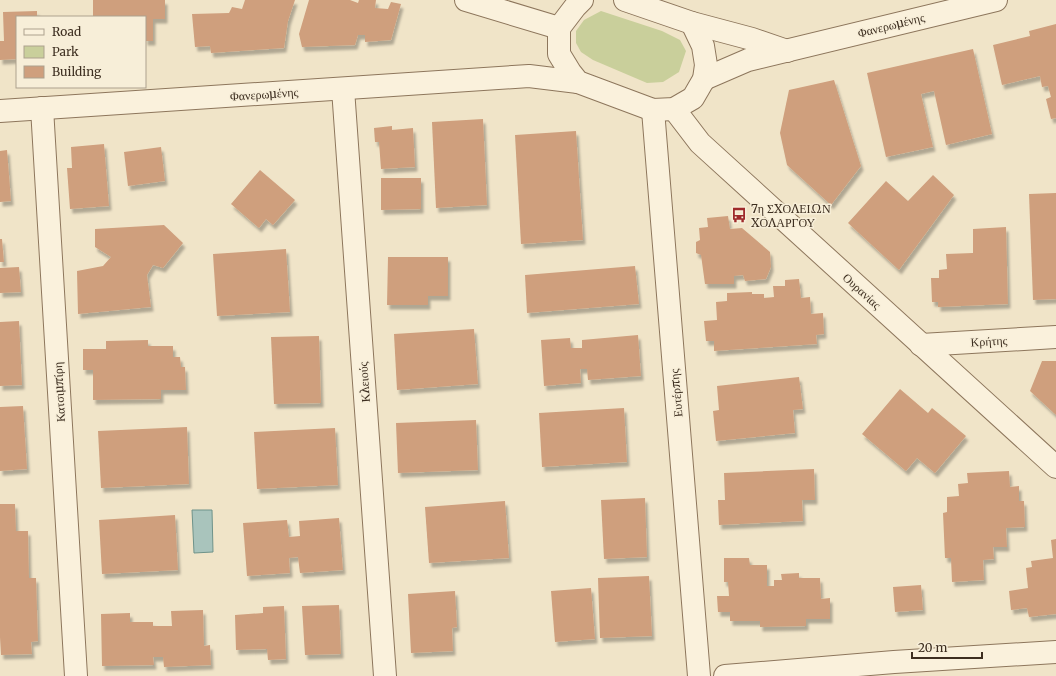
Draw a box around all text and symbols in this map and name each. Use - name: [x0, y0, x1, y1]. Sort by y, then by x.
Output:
- street label: Φανερωμένης: [856, 9, 926, 41]
- legend: [16, 16, 146, 88]
- text: Road: [52, 24, 81, 39]
- text: Park: [52, 44, 79, 59]
- text: Building: [52, 64, 102, 79]
- street label: Φανερωμένης: [229, 84, 299, 104]
- place label: 7η ΣΧΟΛΕΙΩΝ ΧΟΛΑΡΓΟΥ: [751, 201, 831, 230]
- bus stop icon: 7η ΣΧΟΛΕΙΩΝ ΧΟΛΑΡΓΟΥ: [730, 206, 748, 224]
- street label: Ουρανίας: [840, 270, 885, 312]
- street label: Κρήτης: [970, 333, 1008, 349]
- street label: Κλειούς: [355, 361, 373, 403]
- street label: Κατσιμπίρη: [50, 362, 68, 422]
- street label: Ευτέρπης: [666, 368, 686, 418]
- scale bar: [912, 634, 982, 660]
- text: 20 m: [918, 640, 947, 655]

